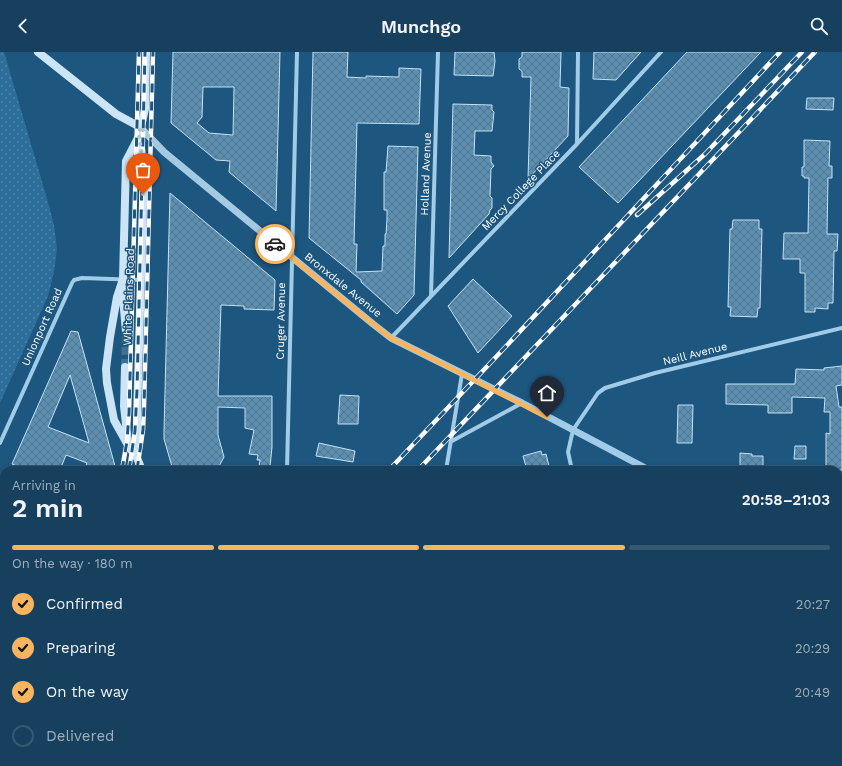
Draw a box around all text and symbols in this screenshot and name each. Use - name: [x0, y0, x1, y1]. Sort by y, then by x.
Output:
- icon: back: [12, 15, 34, 37]
- icon: search: [808, 15, 830, 37]
- text: Munchgo: [381, 16, 461, 37]
- street label: Holland Avenue: [418, 132, 434, 216]
- street label: Mercy College Place: [479, 147, 563, 233]
- pin: [126, 153, 160, 194]
- icon: bag: [132, 159, 154, 181]
- courier: [255, 224, 295, 264]
- icon: car: [264, 233, 286, 255]
- street label: White Plains Road: [121, 248, 137, 346]
- street label: Bronxdale Avenue: [302, 250, 384, 320]
- street label: Cruger Avenue: [274, 282, 288, 360]
- street label: Unionport Road: [19, 286, 65, 368]
- street label: Neill Avenue: [661, 340, 729, 368]
- pin: [530, 376, 564, 417]
- icon: home: [536, 382, 558, 404]
- text: Arriving in: [12, 478, 76, 493]
- text: 20:58–21:03: [742, 491, 830, 509]
- text: 2 min: [12, 493, 83, 523]
- text: On the way · 180 m: [12, 556, 133, 571]
- icon: check: [12, 593, 34, 615]
- text: Confirmed: [46, 595, 123, 613]
- text: 20:27: [796, 597, 830, 612]
- icon: check: [12, 637, 34, 659]
- text: Preparing: [46, 639, 115, 657]
- text: 20:29: [795, 641, 830, 656]
- icon: check: [12, 681, 34, 703]
- text: On the way: [46, 683, 128, 701]
- text: 20:49: [795, 685, 830, 700]
- text: Delivered: [46, 727, 114, 745]

